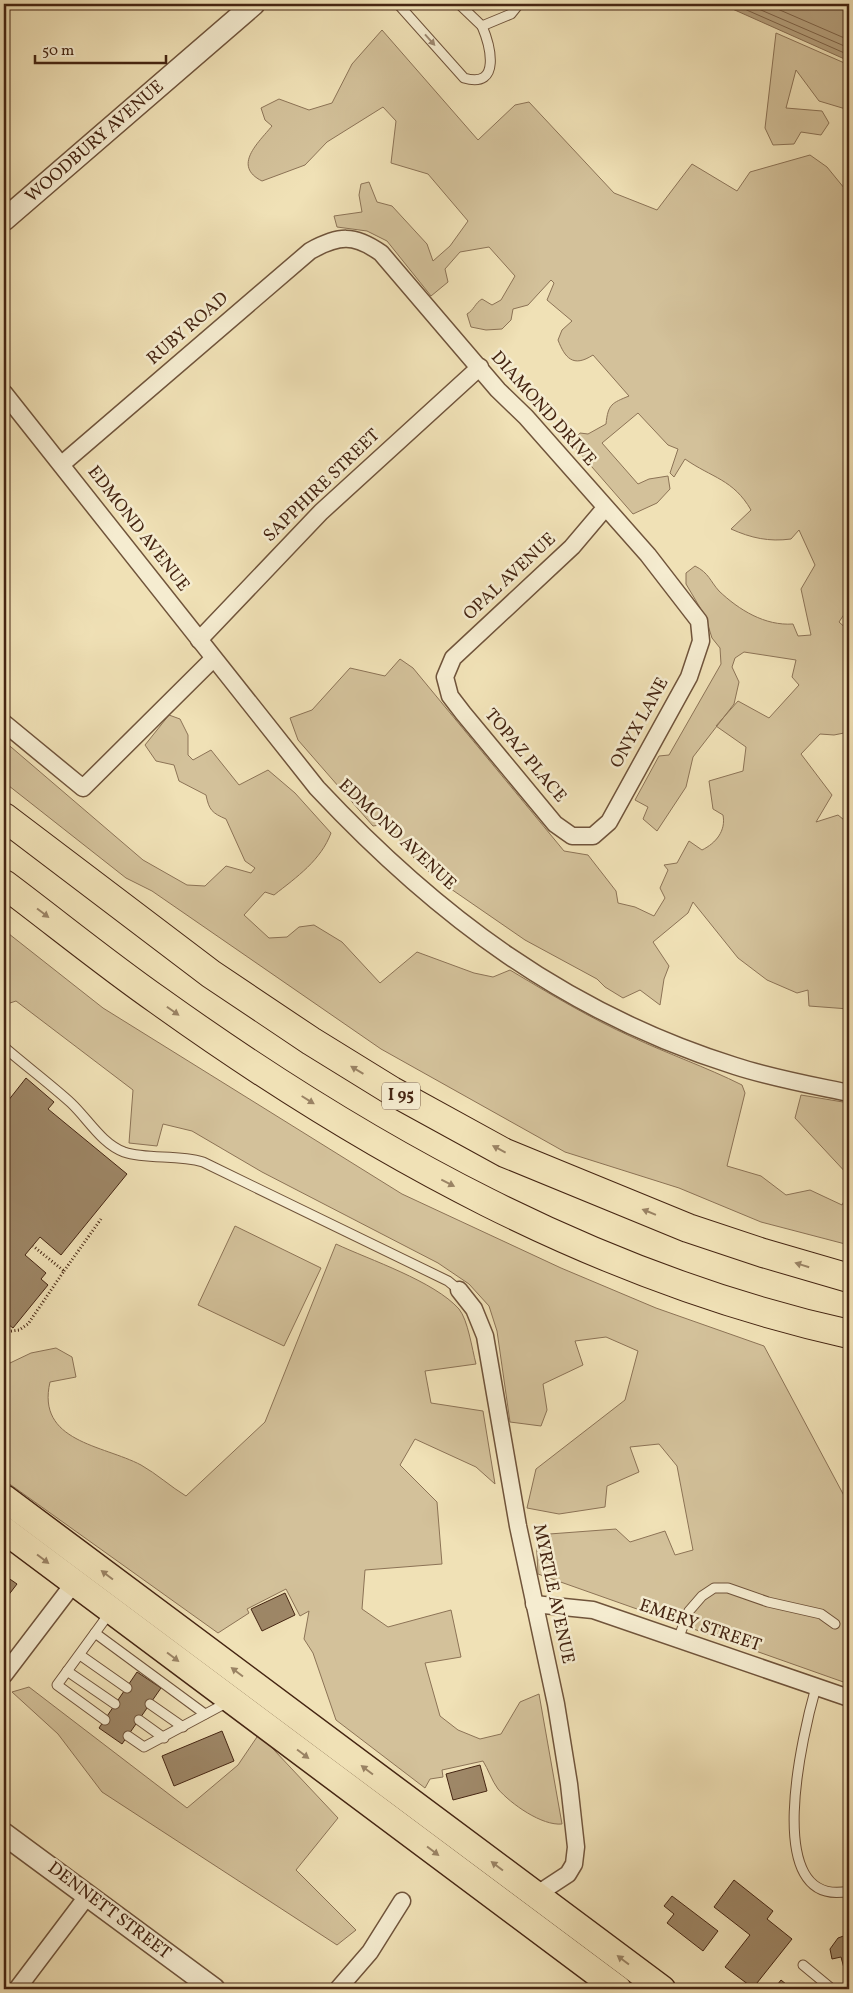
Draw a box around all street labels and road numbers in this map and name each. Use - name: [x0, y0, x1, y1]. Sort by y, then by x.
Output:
- street label: WOODBURY AVENUE: [20, 75, 170, 209]
- street label: RUBY ROAD: [142, 287, 234, 371]
- street label: DIAMOND DRIVE: [484, 346, 602, 472]
- street label: SAPPHIRE STREET: [258, 423, 386, 548]
- street label: EDMOND AVENUE: [81, 461, 195, 597]
- street label: OPAL AVENUE: [458, 527, 562, 627]
- street label: ONYX LANE: [605, 673, 675, 773]
- street label: TOPAZ PLACE: [478, 703, 572, 809]
- street label: EDMOND AVENUE: [332, 774, 462, 897]
- road number: I 95: [382, 1082, 420, 1110]
- street label: MYRTLE AVENUE: [526, 1522, 580, 1667]
- street label: EMERY STREET: [636, 1593, 765, 1659]
- street label: DENNETT STREET: [42, 1856, 176, 1966]

